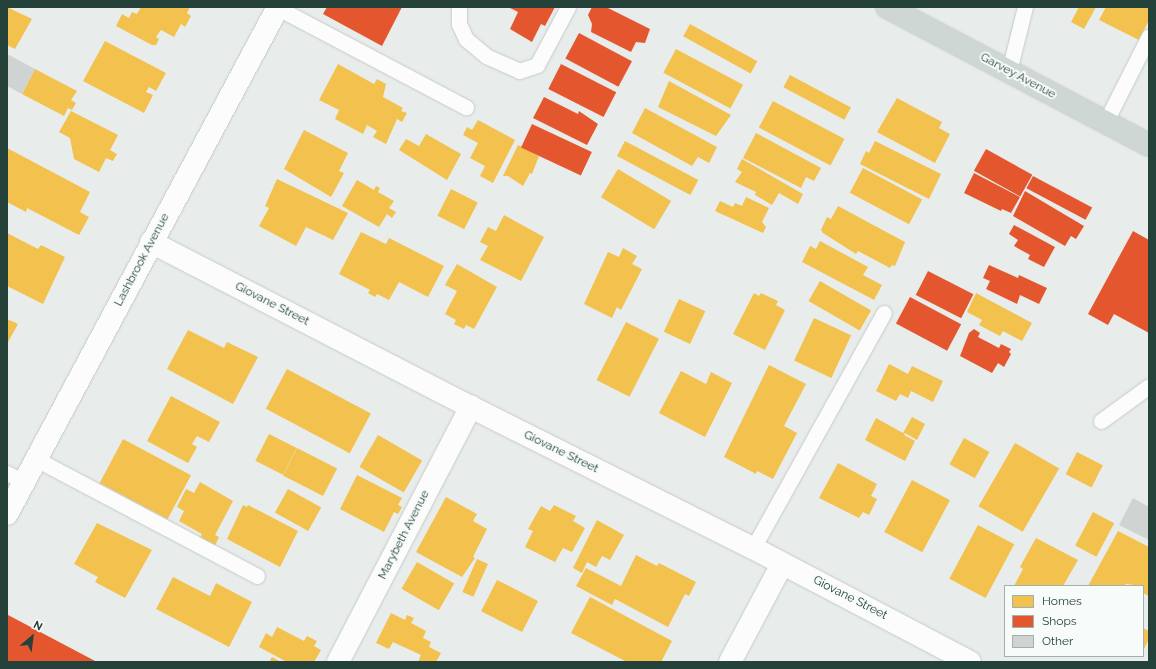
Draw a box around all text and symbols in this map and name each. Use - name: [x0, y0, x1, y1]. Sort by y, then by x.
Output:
- street label: Garvey Avenue: [978, 50, 1058, 102]
- street label: Lashbrook Avenue: [111, 211, 173, 309]
- street label: Giovane Street: [233, 279, 311, 329]
- street label: Giovane Street: [521, 428, 601, 476]
- street label: Marybeth Avenue: [375, 488, 433, 582]
- street label: Giovane Street: [811, 573, 889, 623]
- legend: [1004, 585, 1144, 657]
- text: Homes: [1042, 594, 1082, 608]
- text: Shops: [1042, 614, 1077, 628]
- north arrow: [12, 617, 52, 657]
- text: N: [31, 618, 45, 634]
- text: Other: [1042, 634, 1073, 648]

